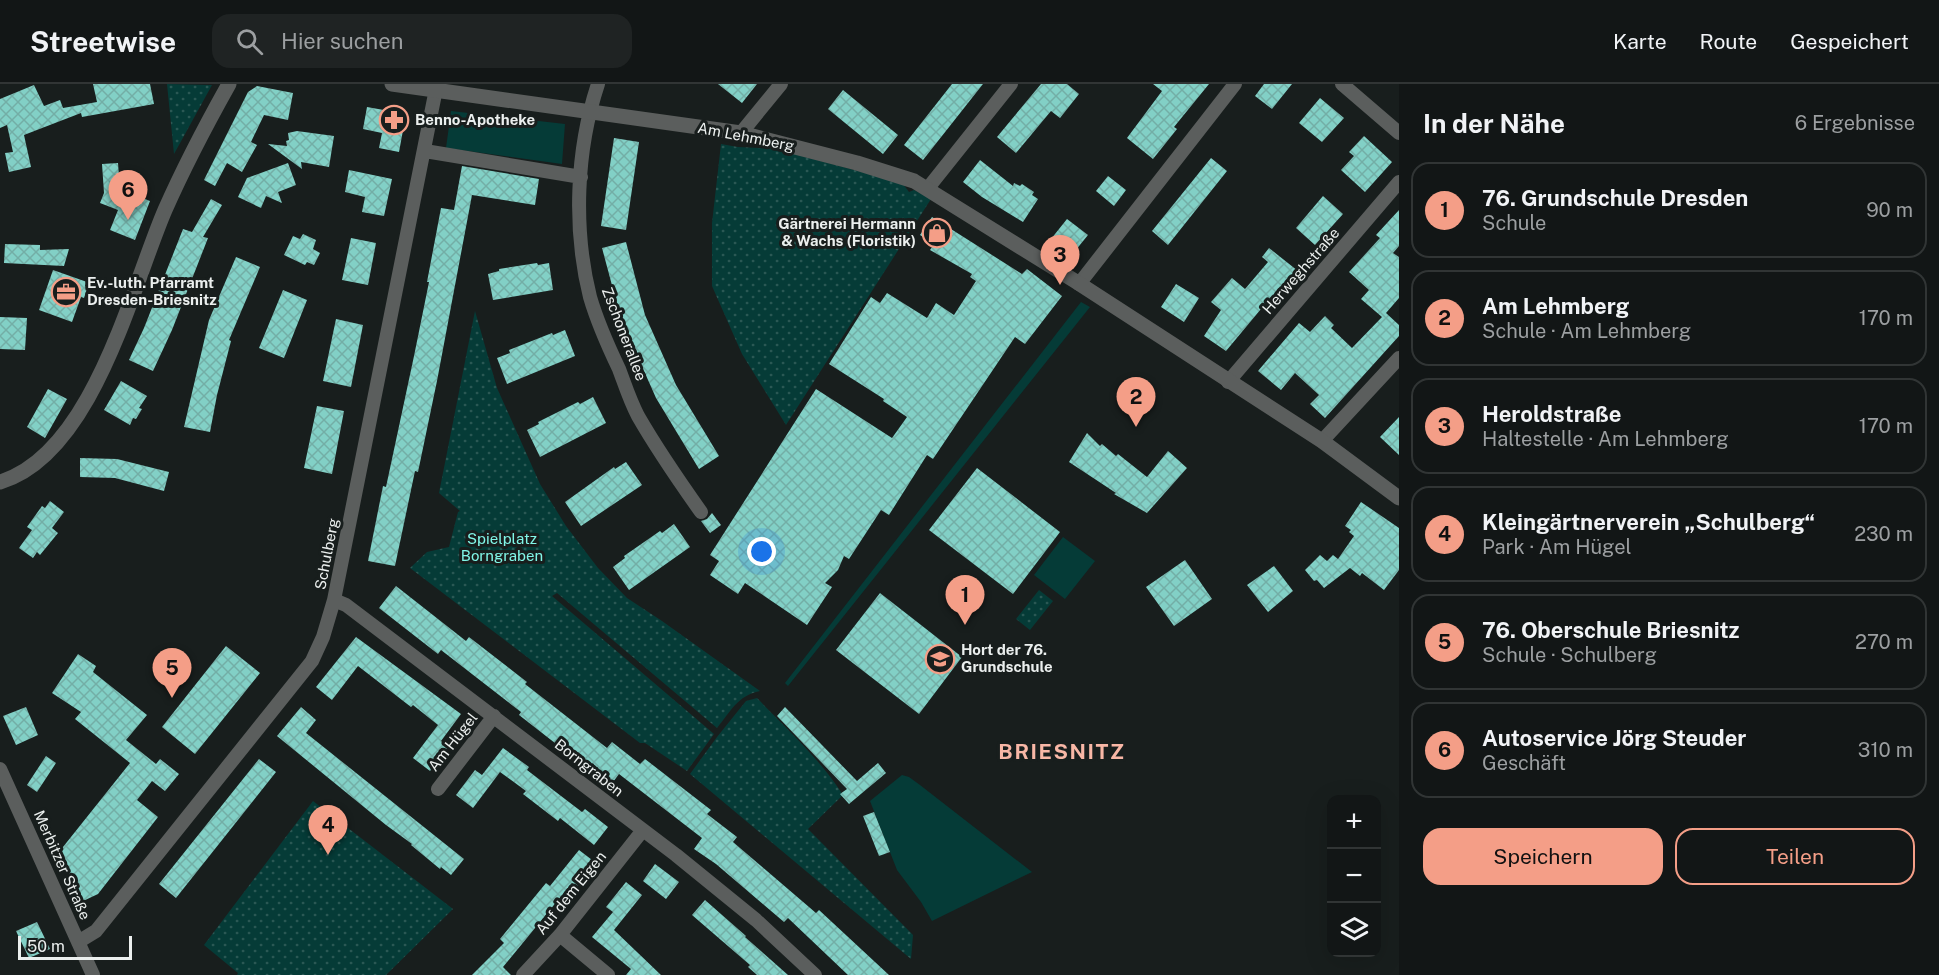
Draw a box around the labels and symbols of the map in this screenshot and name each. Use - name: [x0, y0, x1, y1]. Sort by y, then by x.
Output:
- pharmacy icon: Benno-Apotheke: [378, 104, 410, 136]
- place label: Benno-Apotheke: [415, 111, 535, 128]
- street label: Am Lehmberg: [696, 119, 796, 154]
- pin: 6: [108, 170, 148, 220]
- place label: Gärtnerei Hermann & Wachs (Floristik): [778, 215, 916, 249]
- shop icon: Gärtnerei Hermann & Wachs (Floristik): [921, 217, 953, 249]
- street label: Herweghstraße: [1259, 224, 1343, 317]
- pin: 3: [1040, 236, 1080, 285]
- place label: Ev.-luth. Pfarramt Dresden-Briesnitz: [87, 274, 217, 308]
- office icon: Ev.-luth. Pfarramt Dresden-Briesnitz: [50, 276, 82, 308]
- street label: Zschonerallee: [599, 285, 650, 383]
- pin: 2: [1116, 378, 1156, 427]
- street label: Schulberg: [311, 517, 342, 591]
- park label: Spielplatz Borngraben: [461, 530, 543, 564]
- your location: [747, 537, 776, 566]
- pin: 1: [946, 576, 984, 625]
- place label: Hort der 76. Grundschule: [961, 641, 1053, 675]
- school or university icon: Hort der 76. Grundschule: [924, 643, 956, 675]
- pin: 5: [152, 648, 192, 698]
- street label: Am Hügel: [424, 709, 481, 774]
- street label: Borngraben: [552, 736, 627, 800]
- district label: BRIESNITZ: [998, 739, 1126, 764]
- pin: 4: [308, 806, 348, 855]
- street label: Merbitzer Straße: [31, 807, 94, 922]
- street label: Auf dem Eigen: [532, 848, 609, 938]
- scale bar: [18, 933, 132, 960]

